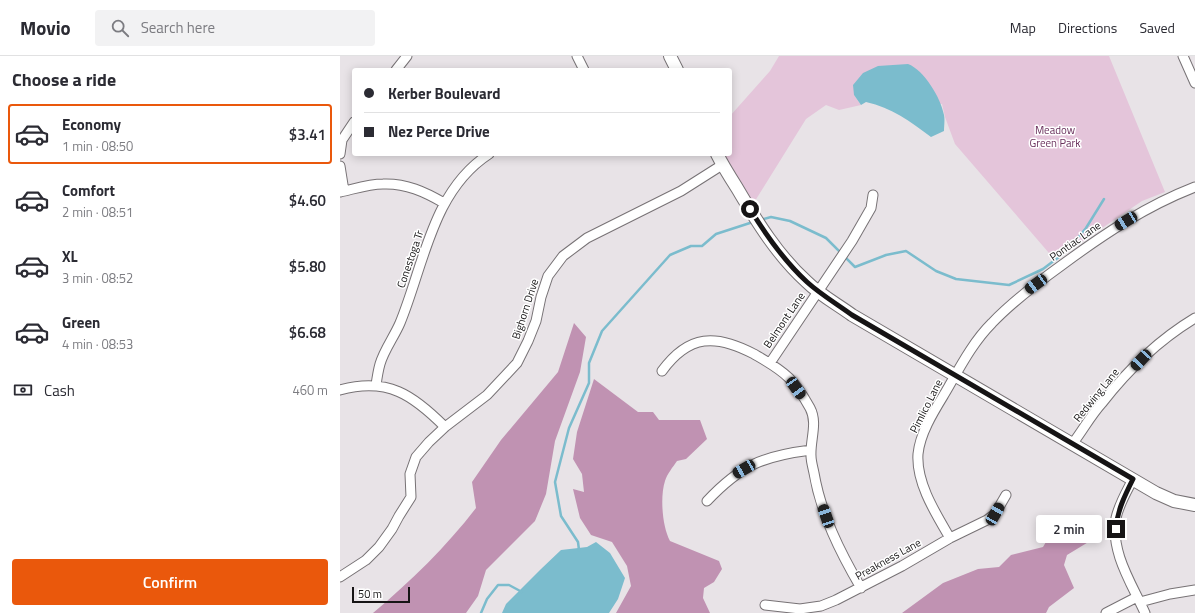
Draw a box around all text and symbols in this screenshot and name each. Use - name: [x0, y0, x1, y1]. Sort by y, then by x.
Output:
- search box: [95, 10, 375, 46]
- text: Movio: [20, 13, 71, 42]
- text: Search here: [141, 16, 215, 39]
- icon: search: [109, 17, 131, 39]
- text: Map: [1010, 17, 1036, 38]
- text: Directions: [1058, 17, 1117, 38]
- text: Saved: [1139, 17, 1175, 38]
- text: Choose a ride: [12, 66, 116, 93]
- text: Kerber Boulevard: [388, 82, 500, 105]
- text: Economy: [62, 113, 121, 136]
- icon: car: [14, 116, 50, 152]
- text: Nez Perce Drive: [388, 120, 490, 143]
- park label: Meadow Green Park: [1030, 122, 1081, 151]
- text: $3.41: [289, 123, 326, 146]
- text: 1 min · 08:50: [62, 136, 133, 156]
- text: Comfort: [62, 179, 115, 202]
- icon: car: [14, 182, 50, 218]
- text: $4.60: [289, 189, 326, 212]
- route start: [741, 200, 759, 218]
- text: 2 min · 08:51: [62, 202, 133, 222]
- car: [1113, 210, 1139, 232]
- street label: Pontiac Lane: [1046, 217, 1104, 265]
- street label: Conestoga Tr: [393, 228, 427, 290]
- text: XL: [62, 245, 78, 268]
- icon: car: [14, 248, 50, 284]
- text: $5.80: [289, 255, 326, 278]
- text: 3 min · 08:52: [62, 268, 133, 288]
- car: [1023, 272, 1049, 296]
- street label: Bighorn Drive: [508, 276, 542, 341]
- street label: Belmont Lane: [759, 289, 809, 351]
- text: Green: [62, 311, 100, 334]
- icon: car: [14, 314, 50, 350]
- text: $6.68: [289, 321, 326, 344]
- text: 4 min · 08:53: [62, 334, 133, 354]
- car: [1128, 347, 1154, 373]
- street label: Redwing Lane: [1069, 364, 1123, 425]
- car: [784, 375, 808, 401]
- street label: Pimlico Lane: [906, 376, 947, 436]
- icon: cash: [12, 379, 34, 401]
- text: Cash: [44, 379, 75, 402]
- text: 460 m: [292, 380, 328, 400]
- car: [731, 458, 757, 480]
- car: [984, 501, 1006, 527]
- car: [816, 503, 836, 529]
- callout: 2 min: [1036, 515, 1102, 543]
- text: 2 min: [1053, 519, 1085, 539]
- route end: [1107, 520, 1125, 538]
- street label: Preakness Lane: [852, 534, 924, 584]
- button: Confirm: [12, 559, 328, 605]
- scale bar: [352, 585, 410, 604]
- text: 50 m: [358, 586, 382, 602]

